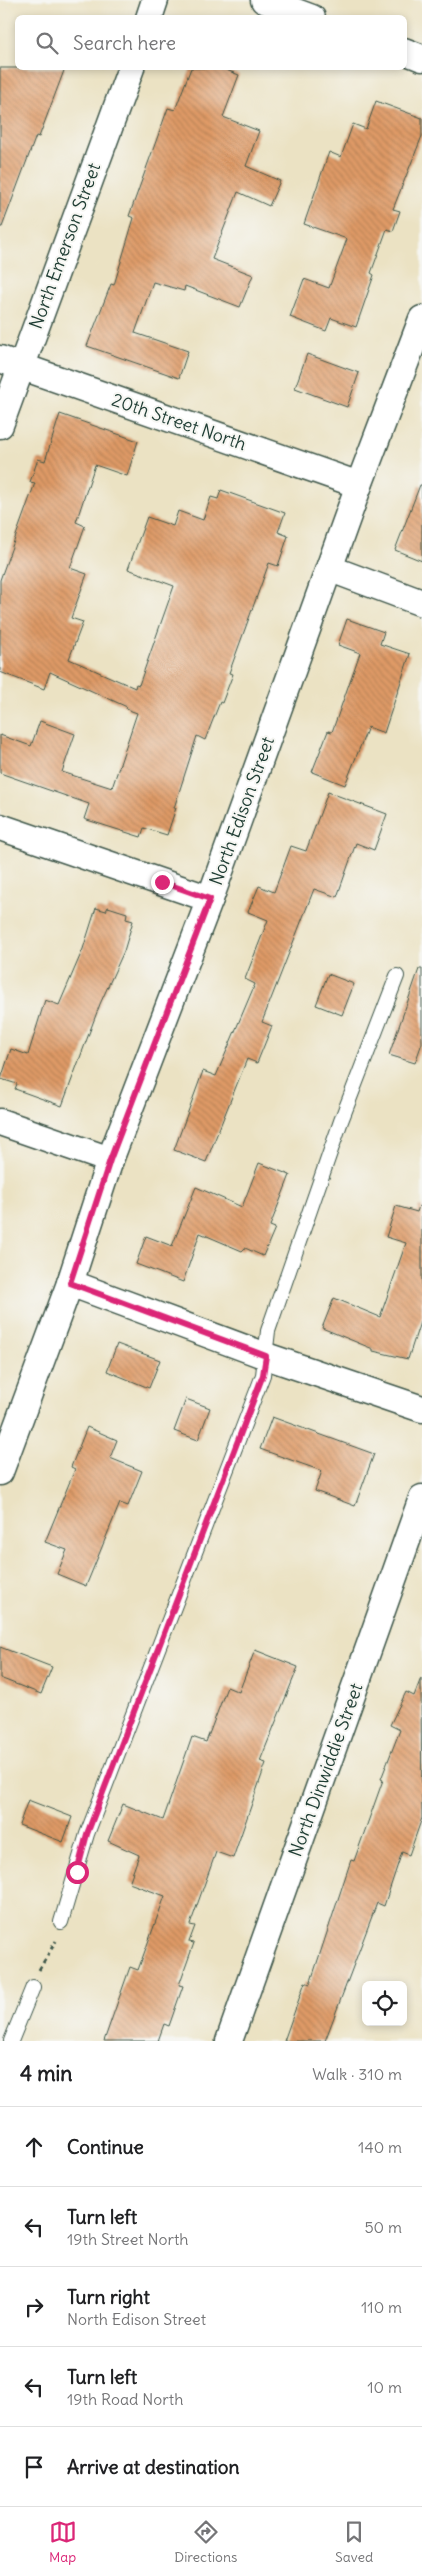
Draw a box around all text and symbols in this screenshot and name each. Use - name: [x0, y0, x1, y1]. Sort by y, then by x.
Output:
- search box: [15, 15, 407, 70]
- icon: search: [33, 29, 61, 57]
- text: Search here: [73, 31, 176, 55]
- street label: North Emerson Street: [24, 160, 105, 332]
- street label: 20th Street North: [109, 388, 250, 455]
- street label: North Edison Street: [204, 733, 279, 888]
- route end: [151, 871, 174, 894]
- street label: North Dinwiddie Street: [283, 1680, 368, 1860]
- route start: [66, 1861, 89, 1884]
- map controls: [362, 1981, 407, 2026]
- button: locate: [362, 1981, 407, 2026]
- text: 4 min: [20, 2060, 72, 2087]
- text: Walk · 310 m: [312, 2064, 402, 2084]
- icon: ahead: [20, 2133, 48, 2161]
- text: Continue: [67, 2135, 144, 2159]
- text: 140 m: [358, 2137, 402, 2157]
- text: Turn left: [67, 2205, 137, 2229]
- icon: left: [20, 2213, 48, 2241]
- text: 50 m: [364, 2217, 402, 2237]
- text: 19th Street North: [67, 2229, 189, 2249]
- text: Turn right: [67, 2285, 150, 2309]
- icon: right: [20, 2293, 48, 2321]
- text: 110 m: [361, 2297, 402, 2317]
- text: North Edison Street: [67, 2309, 206, 2329]
- text: Turn left: [67, 2365, 137, 2389]
- icon: left: [20, 2373, 48, 2401]
- text: 10 m: [367, 2377, 402, 2397]
- text: 19th Road North: [67, 2389, 183, 2409]
- icon: arrive: [20, 2453, 48, 2481]
- text: Arrive at destination: [67, 2455, 240, 2479]
- tab: Map: [49, 2518, 77, 2566]
- tab: Directions: [174, 2518, 237, 2566]
- tab: Saved: [335, 2518, 373, 2566]

